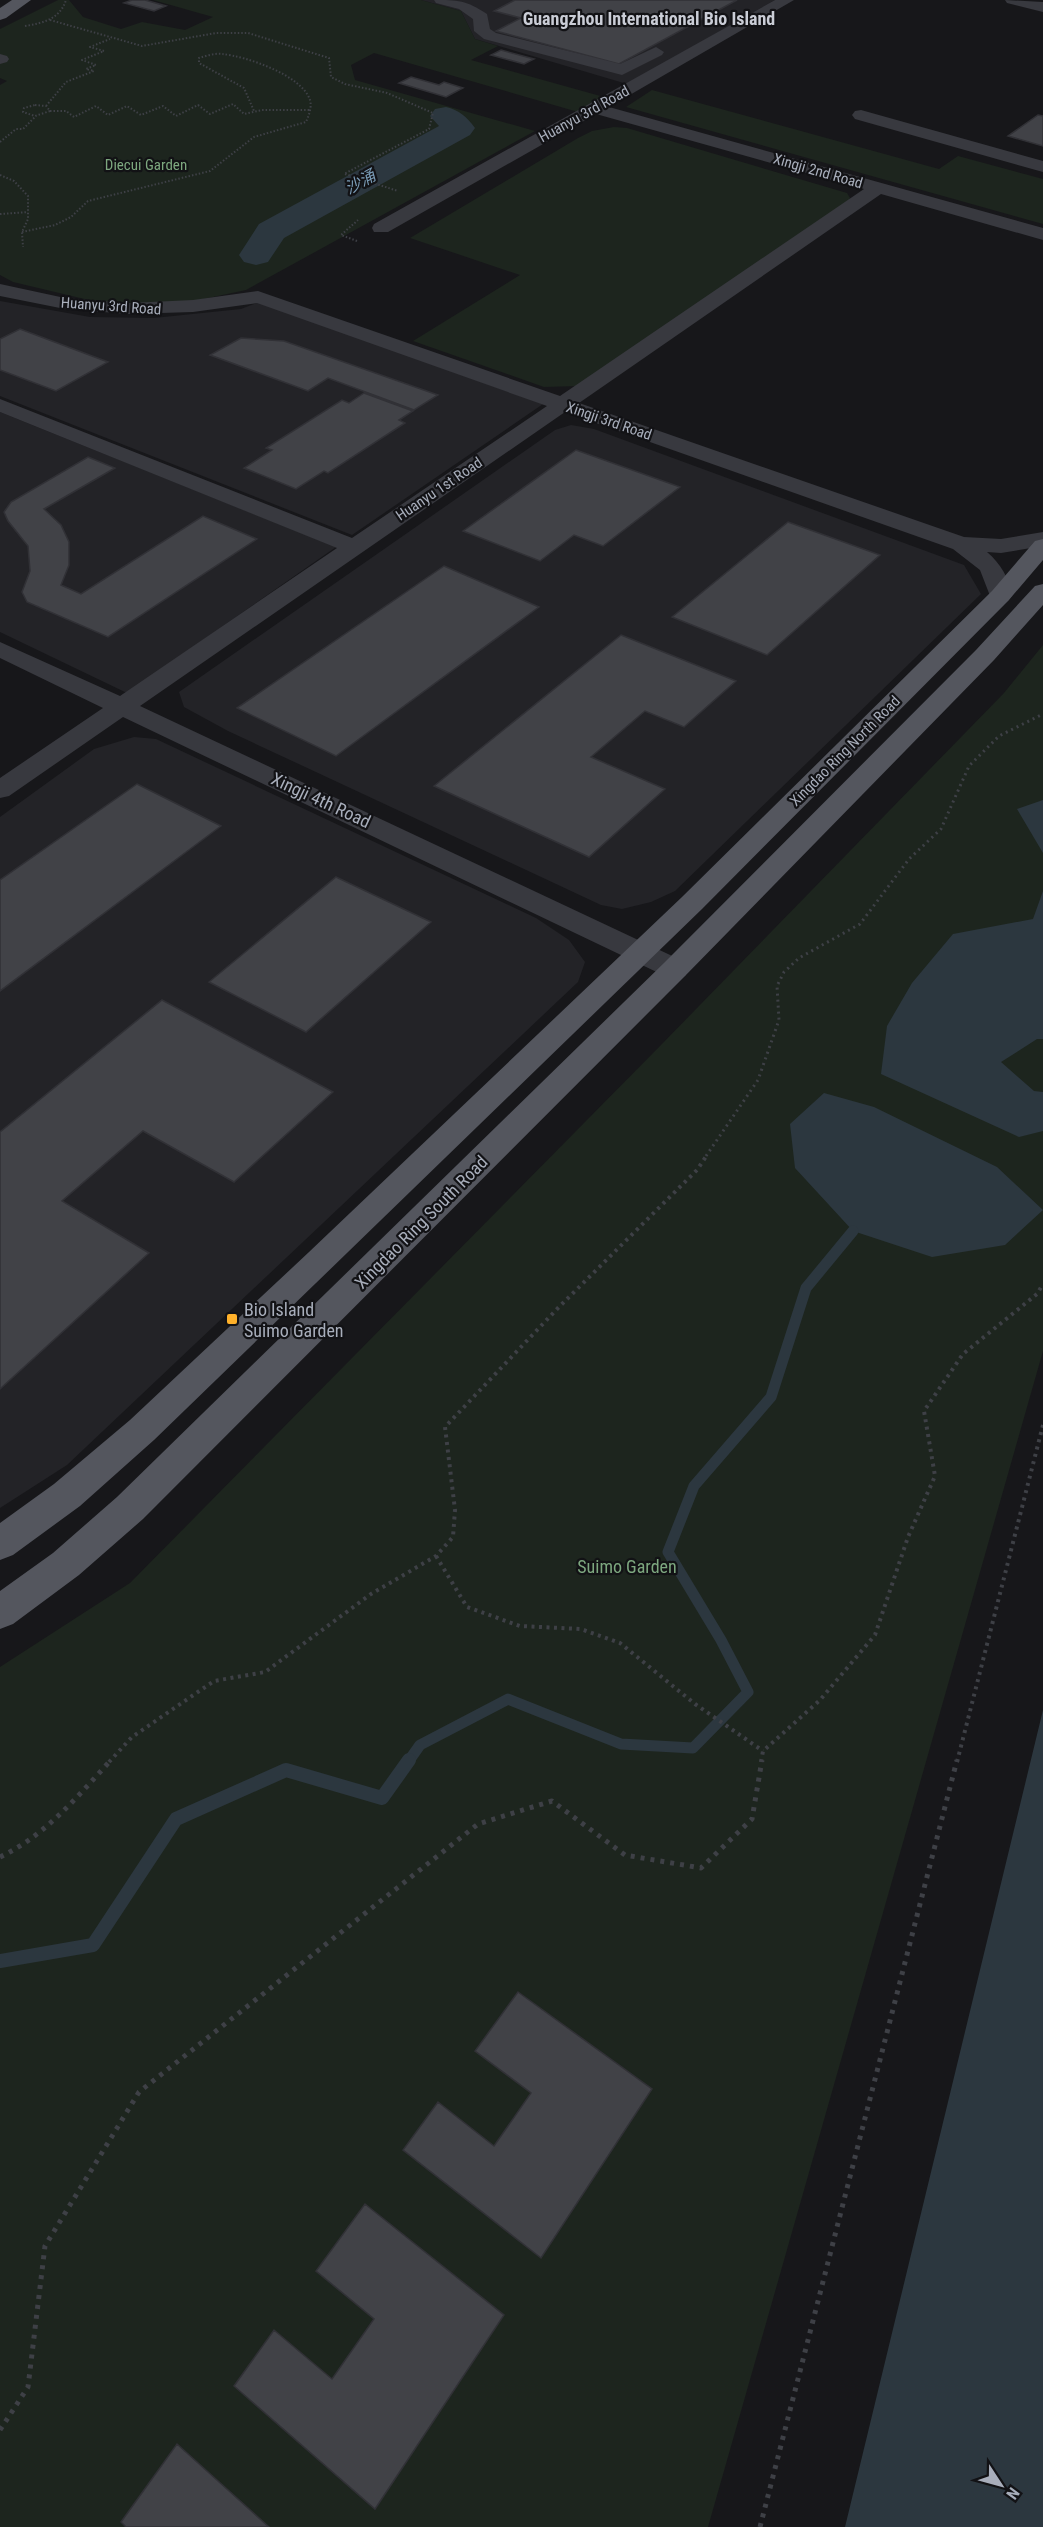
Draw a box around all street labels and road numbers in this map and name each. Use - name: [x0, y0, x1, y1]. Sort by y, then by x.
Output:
- street label: Huanyu 3rd Road: [536, 82, 632, 146]
- street label: Xingji 2nd Road: [771, 150, 865, 192]
- street label: Huanyu 3rd Road: [60, 294, 162, 318]
- street label: Xingji 3rd Road: [564, 398, 654, 444]
- street label: Huanyu 1st Road: [392, 454, 486, 524]
- street label: Xingdao Ring North Road: [786, 692, 904, 810]
- street label: Xingji 4th Road: [268, 768, 374, 832]
- street label: Xingdao Ring South Road: [350, 1151, 492, 1293]

